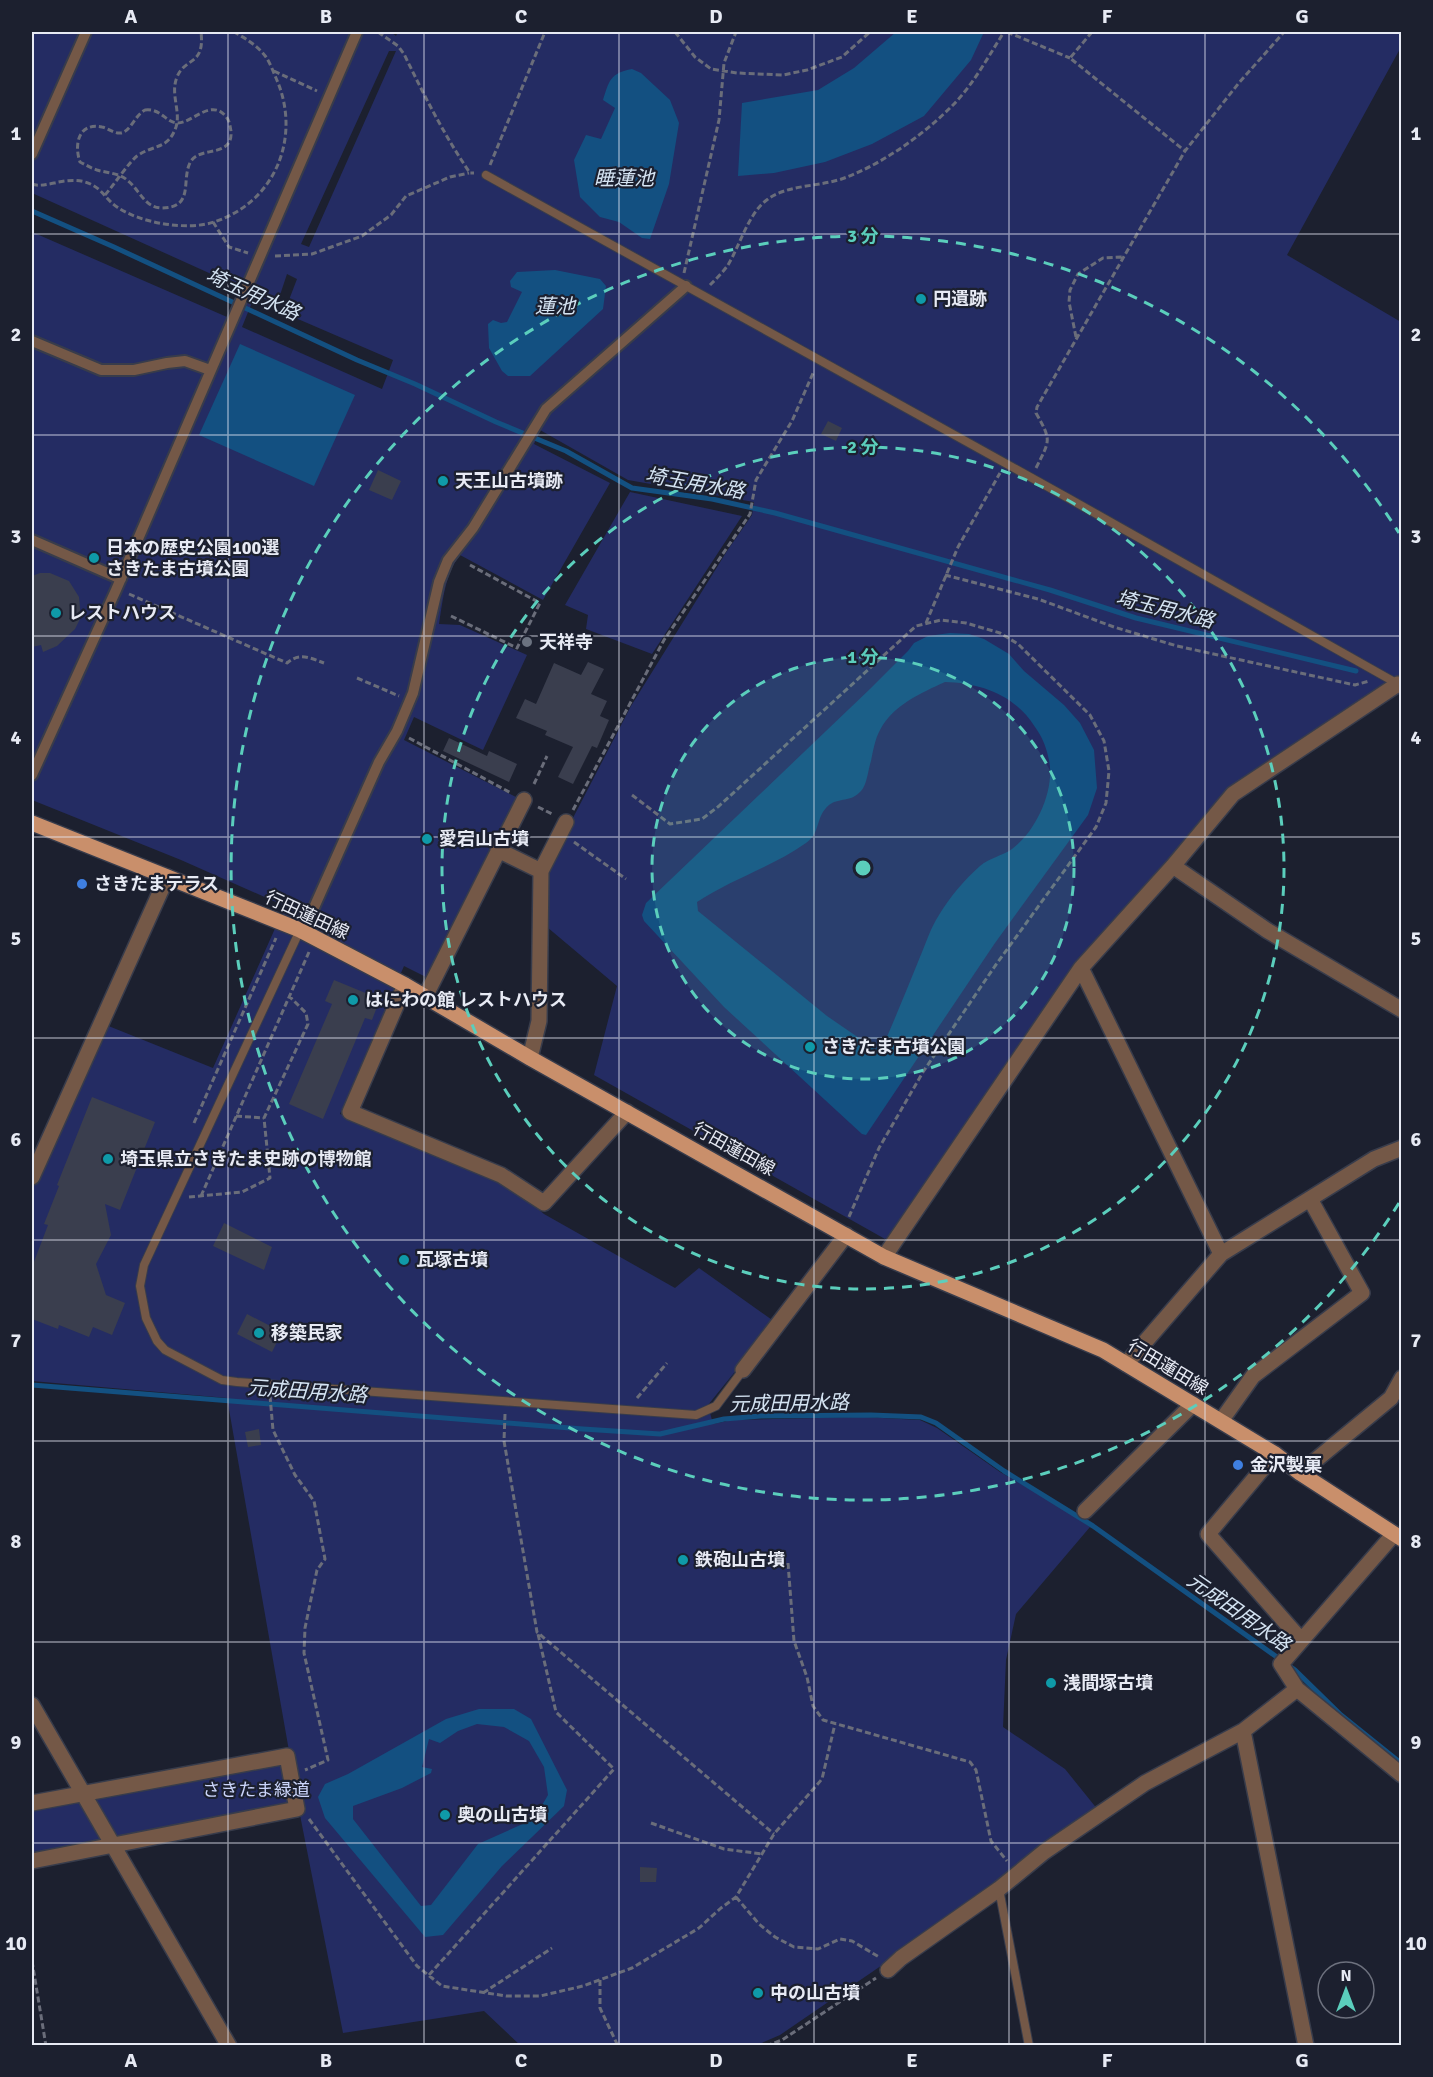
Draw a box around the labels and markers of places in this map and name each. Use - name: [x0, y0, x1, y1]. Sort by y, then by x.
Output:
- place label: 円遺跡: [933, 288, 987, 310]
- marker: 円遺跡: [914, 292, 928, 306]
- place label: 天王山古墳跡: [455, 470, 563, 492]
- marker: 天王山古墳跡: [436, 474, 450, 488]
- place label: 日本の歴史公園100選 さきたま古墳公園: [106, 537, 279, 580]
- marker: 日本の歴史公園100選 さきたま古墳公園: [87, 551, 101, 565]
- place label: レストハウス: [68, 602, 176, 624]
- marker: レストハウス: [49, 606, 63, 620]
- place label: 天祥寺: [539, 631, 593, 653]
- marker: 天祥寺: [520, 635, 534, 649]
- place label: 愛宕山古墳: [439, 828, 529, 850]
- marker: 愛宕山古墳: [420, 832, 434, 846]
- centre of rings: [853, 858, 873, 878]
- place label: さきたまテラス: [94, 873, 219, 895]
- marker: さきたまテラス: [75, 877, 89, 891]
- place label: はにわの館 レストハウス: [365, 989, 567, 1011]
- marker: はにわの館 レストハウス: [346, 993, 360, 1007]
- place label: さきたま古墳公園: [822, 1036, 965, 1058]
- marker: さきたま古墳公園: [803, 1040, 817, 1054]
- place label: 埼玉県立さきたま史跡の博物館: [120, 1148, 371, 1170]
- marker: 埼玉県立さきたま史跡の博物館: [101, 1152, 115, 1166]
- place label: 瓦塚古墳: [416, 1249, 488, 1271]
- marker: 瓦塚古墳: [397, 1253, 411, 1267]
- place label: 移築民家: [271, 1322, 343, 1344]
- marker: 移築民家: [252, 1326, 266, 1340]
- place label: 金沢製菓: [1250, 1454, 1322, 1476]
- marker: 金沢製菓: [1231, 1458, 1245, 1472]
- place label: 鉄砲山古墳: [694, 1549, 785, 1571]
- marker: 鉄砲山古墳: [676, 1553, 690, 1567]
- place label: 浅間塚古墳: [1063, 1672, 1153, 1694]
- marker: 浅間塚古墳: [1044, 1676, 1058, 1690]
- place label: 奥の山古墳: [457, 1804, 547, 1826]
- marker: 奥の山古墳: [438, 1808, 452, 1822]
- place label: 中の山古墳: [770, 1982, 860, 2004]
- marker: 中の山古墳: [751, 1986, 765, 2000]

